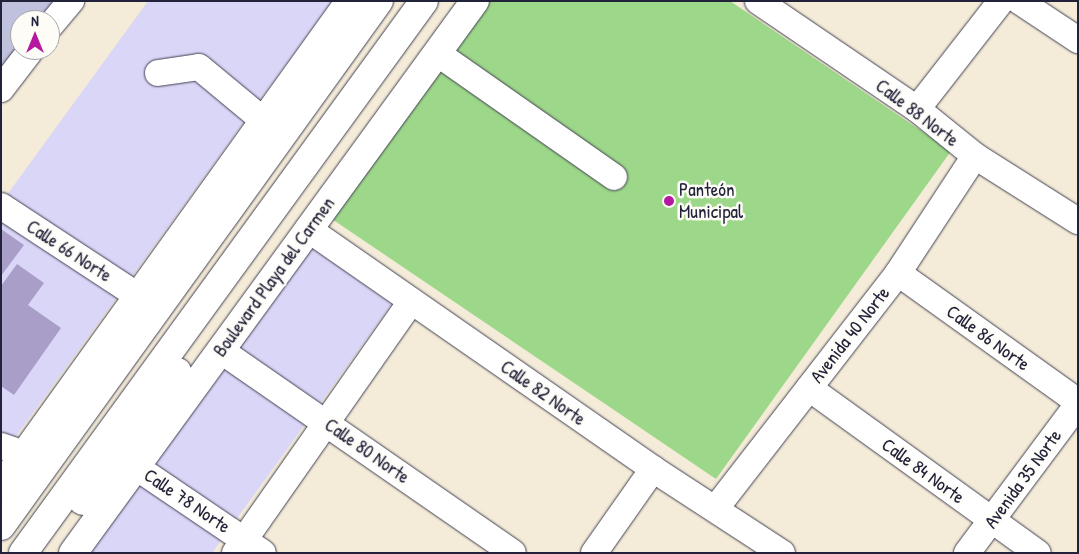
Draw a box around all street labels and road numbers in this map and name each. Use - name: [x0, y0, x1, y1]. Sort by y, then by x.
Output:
- street label: Calle 88 Norte: [871, 74, 963, 152]
- street label: Boulevard Playa del Carmen: [208, 193, 340, 361]
- street label: Calle 66 Norte: [22, 215, 116, 287]
- street label: Avenida 40 Norte: [805, 282, 895, 388]
- street label: Calle 86 Norte: [942, 300, 1034, 376]
- street label: Calle 82 Norte: [496, 355, 590, 431]
- street label: Calle 80 Norte: [320, 413, 414, 489]
- street label: Avenida 35 Norte: [980, 425, 1066, 533]
- street label: Calle 84 Norte: [877, 433, 969, 509]
- street label: Calle 78 Norte: [140, 464, 234, 538]

